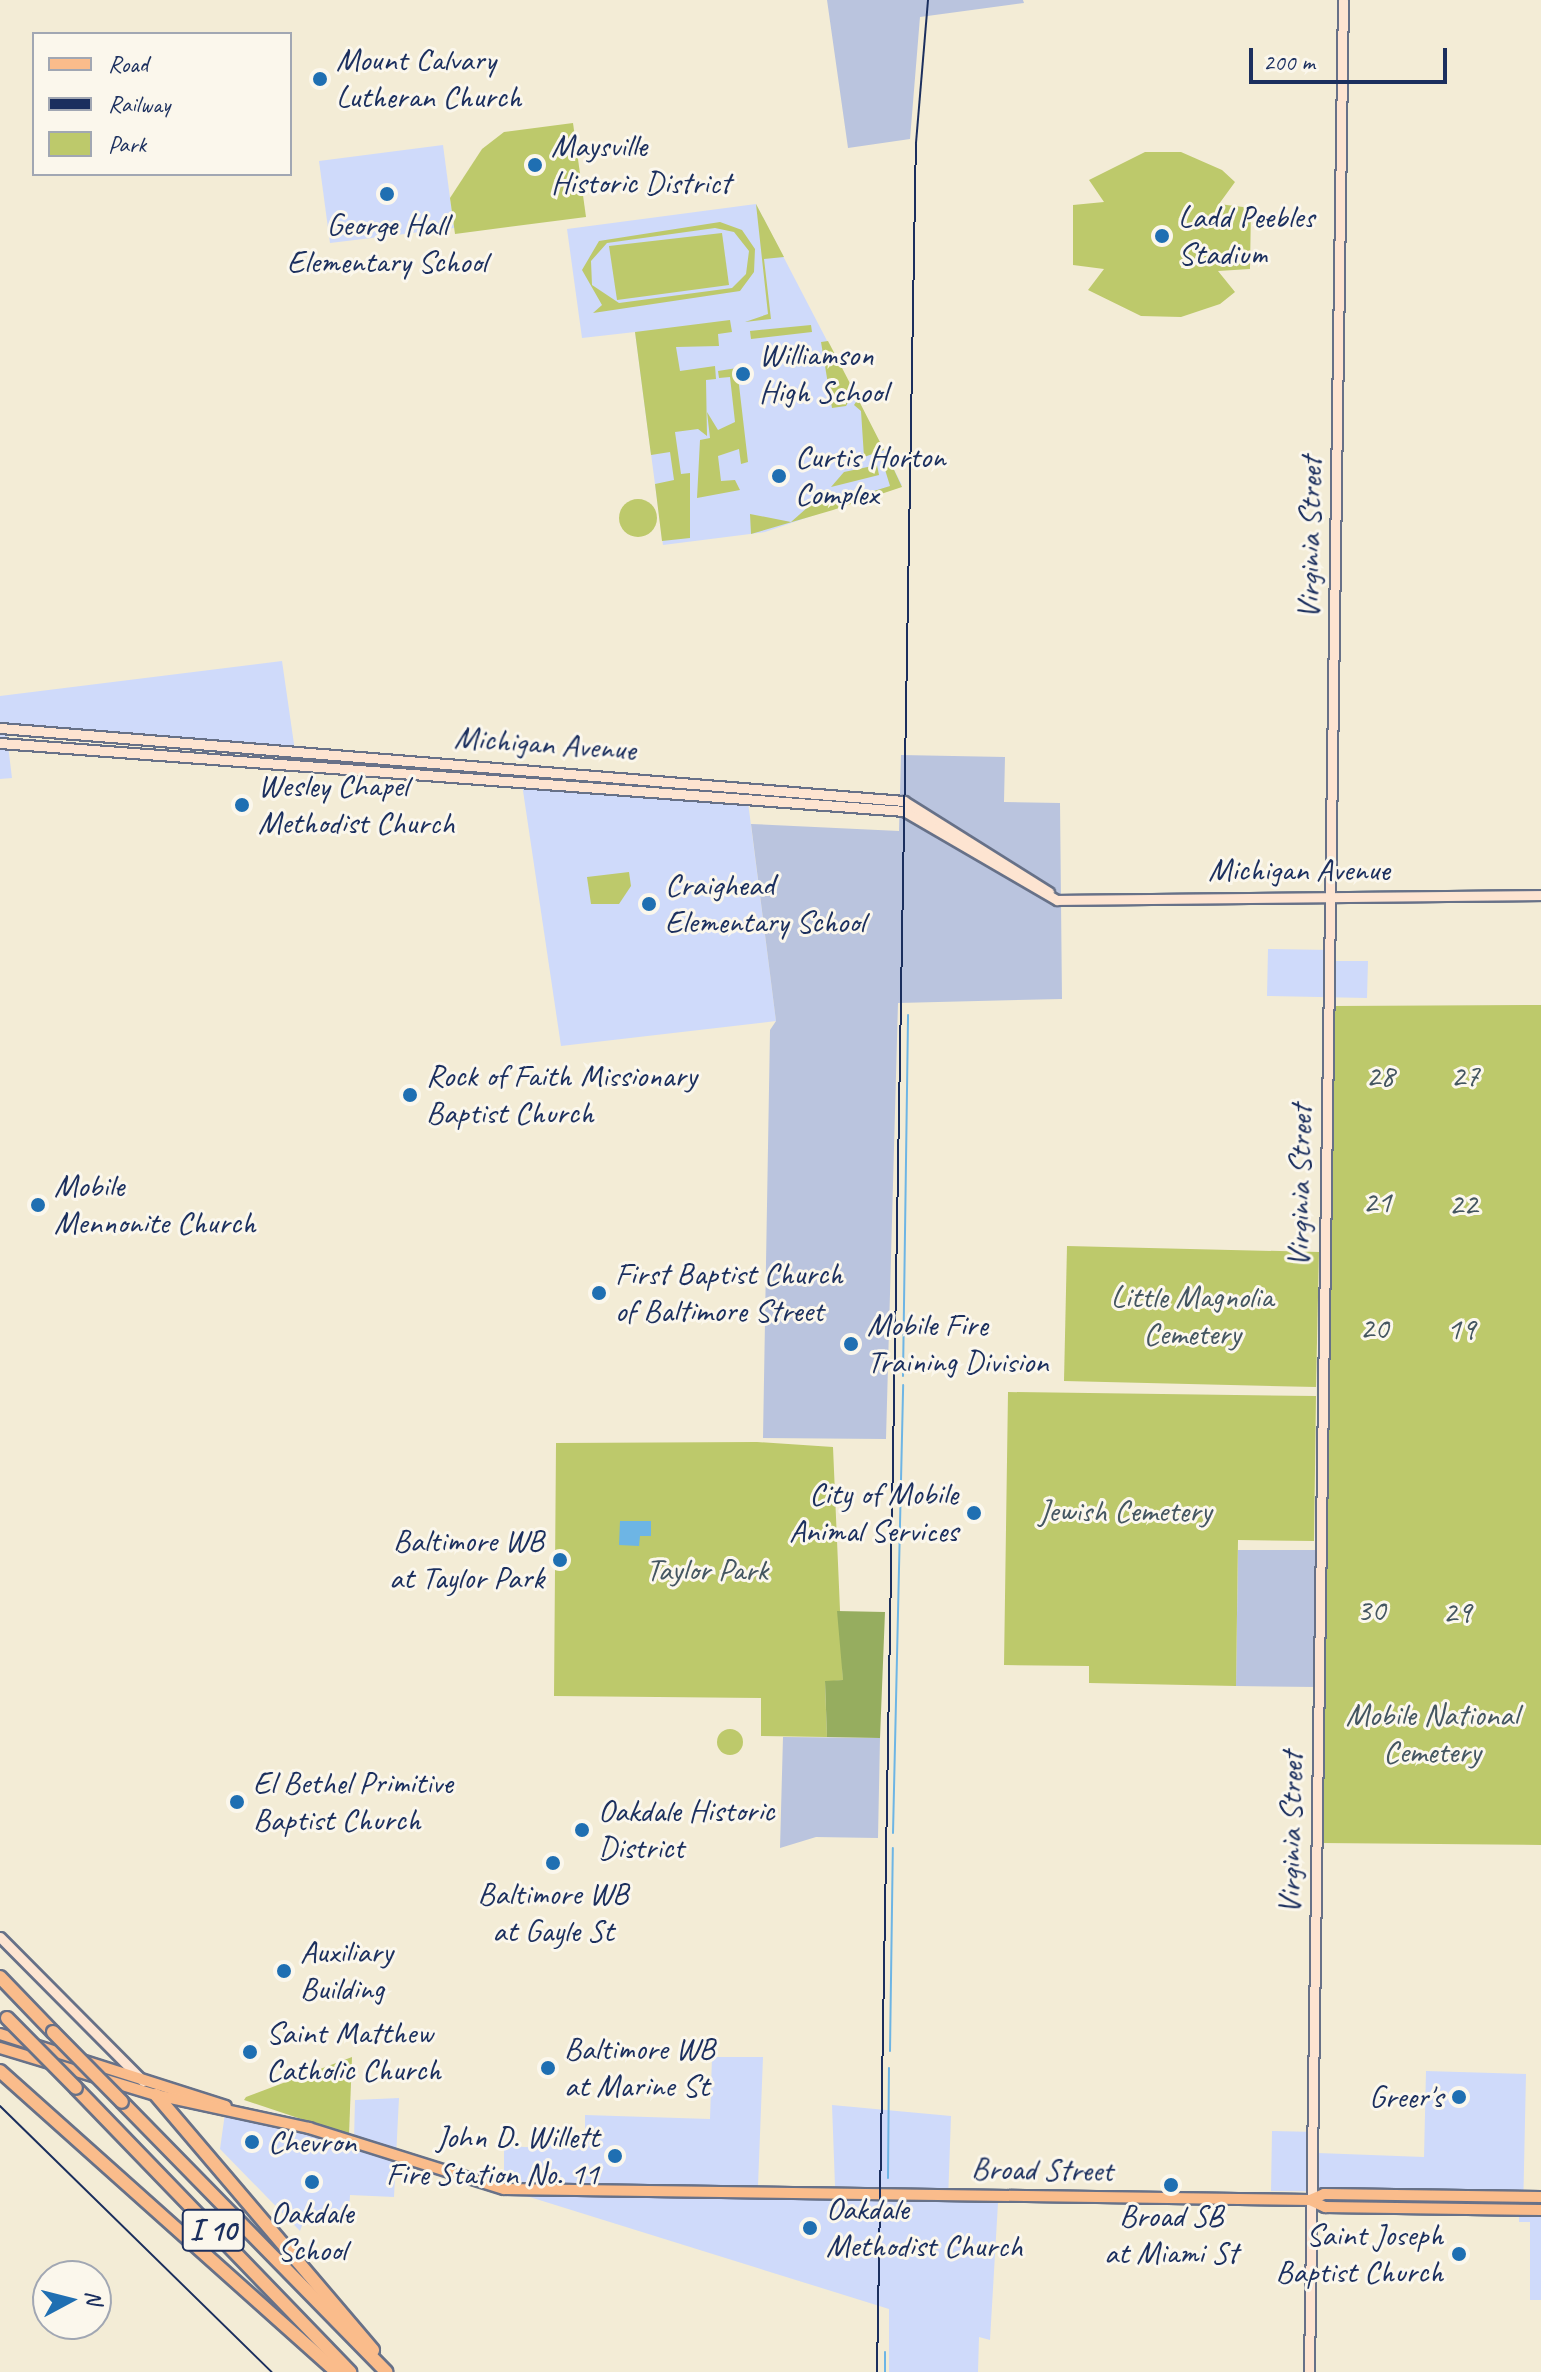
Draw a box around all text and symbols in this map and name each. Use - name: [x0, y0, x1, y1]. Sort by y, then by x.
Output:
- legend: [32, 32, 292, 176]
- scale bar: [1253, 32, 1451, 82]
- place label: Mount Calvary Lutheran Church: [336, 42, 523, 117]
- text: 200 m: [1263, 47, 1315, 77]
- text: Road: [108, 49, 148, 79]
- marker: Mount Calvary Lutheran Church: [311, 70, 329, 88]
- text: Railway: [108, 89, 170, 119]
- place label: Maysville Historic District: [551, 128, 731, 203]
- text: Park: [108, 129, 146, 159]
- marker: Maysville Historic District: [526, 156, 544, 174]
- marker: George Hall Elementary School: [378, 185, 396, 203]
- place label: Ladd Peebles Stadium: [1178, 199, 1314, 274]
- place label: George Hall Elementary School: [287, 207, 487, 282]
- marker: Ladd Peebles Stadium: [1153, 227, 1171, 245]
- place label: Williamson High School: [759, 337, 886, 412]
- marker: Williamson High School: [734, 365, 752, 383]
- place label: Curtis Horton Complex: [795, 439, 945, 514]
- street label: Virginia Street: [1289, 457, 1331, 619]
- marker: Curtis Horton Complex: [770, 467, 788, 485]
- street label: Michigan Avenue: [453, 719, 637, 769]
- place label: Wesley Chapel Methodist Church: [258, 768, 456, 843]
- marker: Wesley Chapel Methodist Church: [233, 796, 251, 814]
- street label: Michigan Avenue: [1208, 851, 1390, 889]
- place label: Craighead Elementary School: [665, 867, 865, 942]
- marker: Craighead Elementary School: [640, 895, 658, 913]
- park label: 28: [1366, 1057, 1394, 1095]
- park label: 27: [1451, 1057, 1479, 1095]
- place label: Rock of Faith Missionary Baptist Church: [426, 1058, 699, 1133]
- marker: Rock of Faith Missionary Baptist Church: [401, 1086, 419, 1104]
- street label: Virginia Street: [1279, 1105, 1321, 1267]
- place label: Mobile Mennonite Church: [54, 1168, 257, 1243]
- park label: 21: [1363, 1183, 1391, 1221]
- park label: 22: [1449, 1185, 1477, 1223]
- marker: Mobile Mennonite Church: [29, 1196, 47, 1214]
- place label: First Baptist Church of Baltimore Street: [615, 1256, 845, 1331]
- park label: Little Magnolia Cemetery: [1110, 1279, 1274, 1354]
- marker: First Baptist Church of Baltimore Street: [590, 1284, 608, 1302]
- place label: Mobile Fire Training Division: [867, 1307, 1049, 1382]
- park label: 20: [1360, 1309, 1388, 1347]
- park label: 19: [1447, 1310, 1475, 1348]
- marker: Mobile Fire Training Division: [842, 1335, 860, 1353]
- place label: City of Mobile Animal Services: [790, 1476, 958, 1551]
- park label: Jewish Cemetery: [1039, 1492, 1211, 1530]
- marker: City of Mobile Animal Services: [965, 1504, 983, 1522]
- place label: Baltimore WB at Taylor Park: [389, 1523, 544, 1598]
- marker: Baltimore WB at Taylor Park: [551, 1551, 569, 1569]
- park label: Taylor Park: [646, 1551, 768, 1589]
- park label: 30: [1357, 1591, 1385, 1629]
- park label: 29: [1443, 1593, 1471, 1631]
- park label: Mobile National Cemetery: [1346, 1697, 1518, 1772]
- street label: Virginia Street: [1270, 1752, 1312, 1914]
- place label: El Bethel Primitive Baptist Church: [253, 1765, 454, 1840]
- marker: El Bethel Primitive Baptist Church: [228, 1793, 246, 1811]
- place label: Oakdale Historic District: [598, 1793, 774, 1868]
- marker: Oakdale Historic District: [573, 1821, 591, 1839]
- marker: Baltimore WB at Gayle St: [544, 1854, 562, 1872]
- place label: Baltimore WB at Gayle St: [478, 1876, 628, 1951]
- place label: Auxiliary Building: [300, 1934, 393, 2009]
- marker: Auxiliary Building: [275, 1962, 293, 1980]
- place label: Saint Matthew Catholic Church: [266, 2015, 442, 2090]
- place label: Baltimore WB at Marine St: [564, 2031, 715, 2106]
- marker: Saint Matthew Catholic Church: [241, 2043, 259, 2061]
- marker: Baltimore WB at Marine St: [539, 2059, 557, 2077]
- place label: Greer's: [1369, 2078, 1443, 2116]
- marker: Greer's: [1450, 2088, 1468, 2106]
- place label: John D. Willett Fire Station No. 11: [384, 2119, 599, 2194]
- place label: Chevron: [268, 2123, 356, 2161]
- marker: Chevron: [243, 2133, 261, 2151]
- marker: John D. Willett Fire Station No. 11: [606, 2147, 624, 2165]
- street label: Broad Street: [971, 2150, 1113, 2190]
- marker: Oakdale School: [303, 2173, 321, 2191]
- marker: Broad SB at Miami St: [1162, 2176, 1180, 2194]
- place label: Oakdale Methodist Church: [826, 2191, 1024, 2266]
- place label: Oakdale School: [271, 2195, 353, 2270]
- place label: Broad SB at Miami St: [1105, 2198, 1237, 2273]
- road number: I 10: [181, 2204, 245, 2256]
- place label: Saint Joseph Baptist Church: [1274, 2217, 1443, 2292]
- marker: Oakdale Methodist Church: [801, 2219, 819, 2237]
- marker: Saint Joseph Baptist Church: [1450, 2245, 1468, 2263]
- north arrow: [32, 2260, 112, 2340]
- text: N: [79, 2289, 109, 2306]

